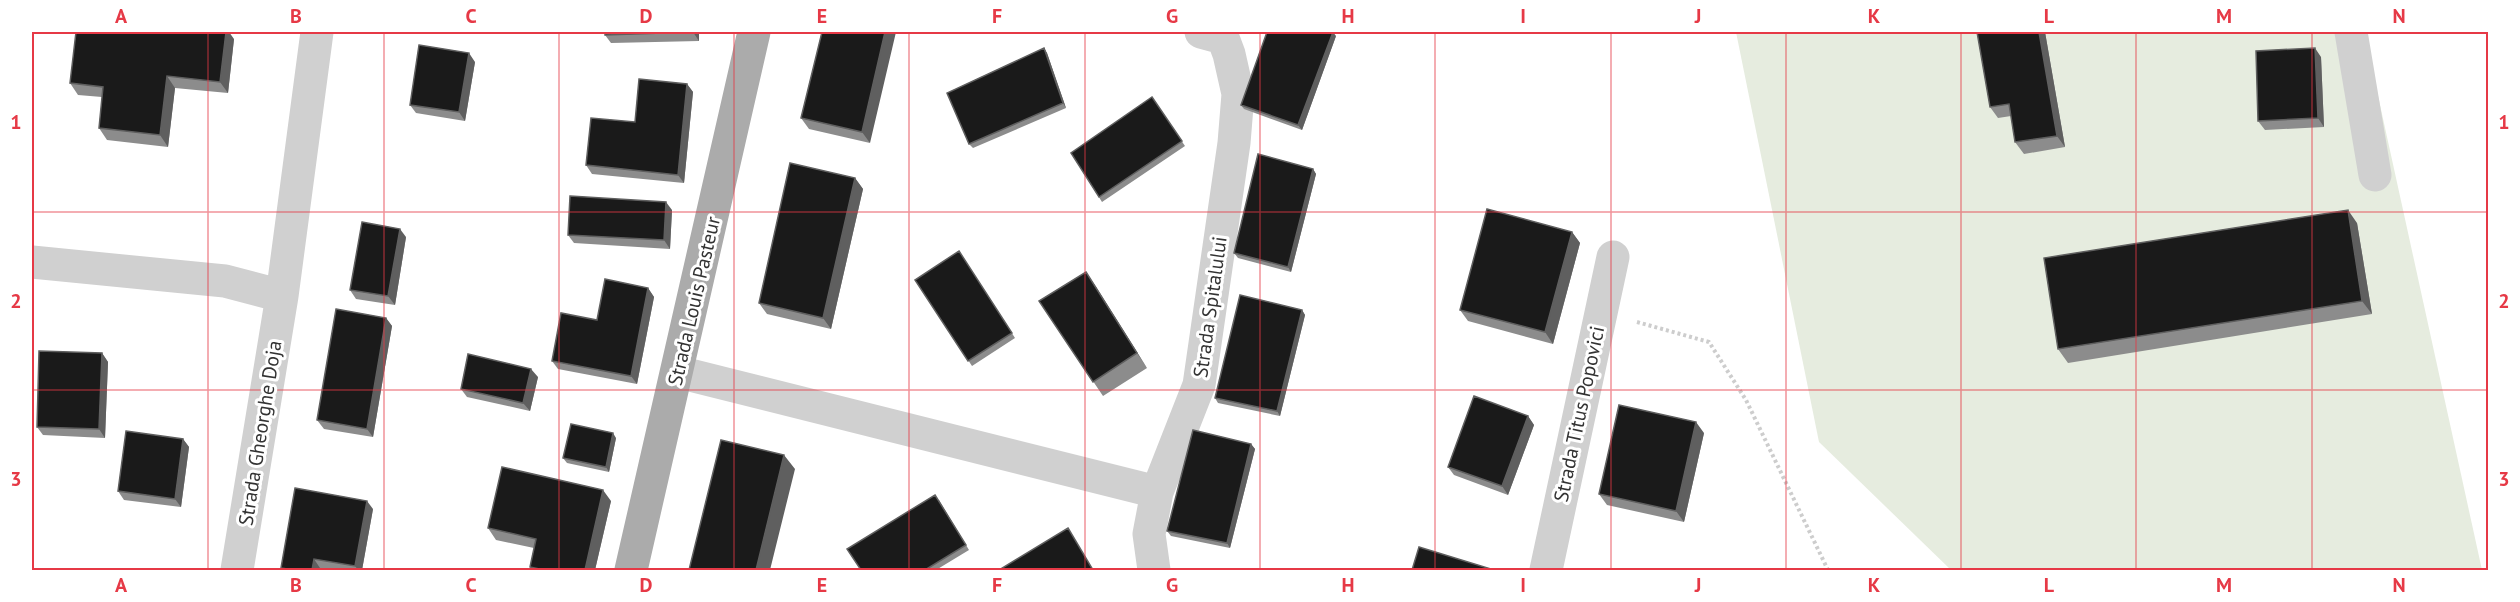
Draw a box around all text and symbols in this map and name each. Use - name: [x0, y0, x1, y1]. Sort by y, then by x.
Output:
- text: A: [115, 3, 128, 29]
- text: B: [290, 3, 302, 29]
- text: C: [465, 3, 477, 29]
- text: D: [640, 3, 653, 29]
- text: E: [817, 3, 827, 29]
- text: F: [992, 3, 1002, 29]
- text: G: [1166, 3, 1178, 29]
- text: H: [1341, 3, 1355, 29]
- text: I: [1520, 3, 1526, 29]
- text: J: [1694, 3, 1701, 29]
- text: K: [1868, 3, 1881, 29]
- text: L: [2044, 3, 2055, 29]
- text: M: [2216, 3, 2232, 29]
- text: N: [2392, 3, 2406, 29]
- text: 1: [10, 109, 22, 135]
- text: 1: [2498, 109, 2510, 135]
- street label: Strada Louis Pasteur: [662, 214, 726, 388]
- street label: Strada Spitalului: [1187, 235, 1233, 379]
- text: 2: [10, 288, 22, 314]
- text: 2: [2498, 288, 2510, 314]
- street label: Strada Titus Popovici: [1548, 324, 1610, 504]
- street label: Strada Gheorghe Doja: [233, 339, 287, 527]
- text: 3: [10, 466, 22, 492]
- text: 3: [2498, 466, 2510, 492]
- text: A: [115, 572, 128, 598]
- text: B: [290, 572, 302, 598]
- text: C: [465, 572, 477, 598]
- text: D: [640, 572, 653, 598]
- text: E: [817, 572, 827, 598]
- text: F: [992, 572, 1002, 598]
- text: G: [1166, 572, 1178, 598]
- text: H: [1341, 572, 1355, 598]
- text: I: [1520, 572, 1526, 598]
- text: J: [1694, 572, 1701, 598]
- text: K: [1868, 572, 1881, 598]
- text: L: [2044, 572, 2055, 598]
- text: M: [2216, 572, 2232, 598]
- text: N: [2392, 572, 2406, 598]

